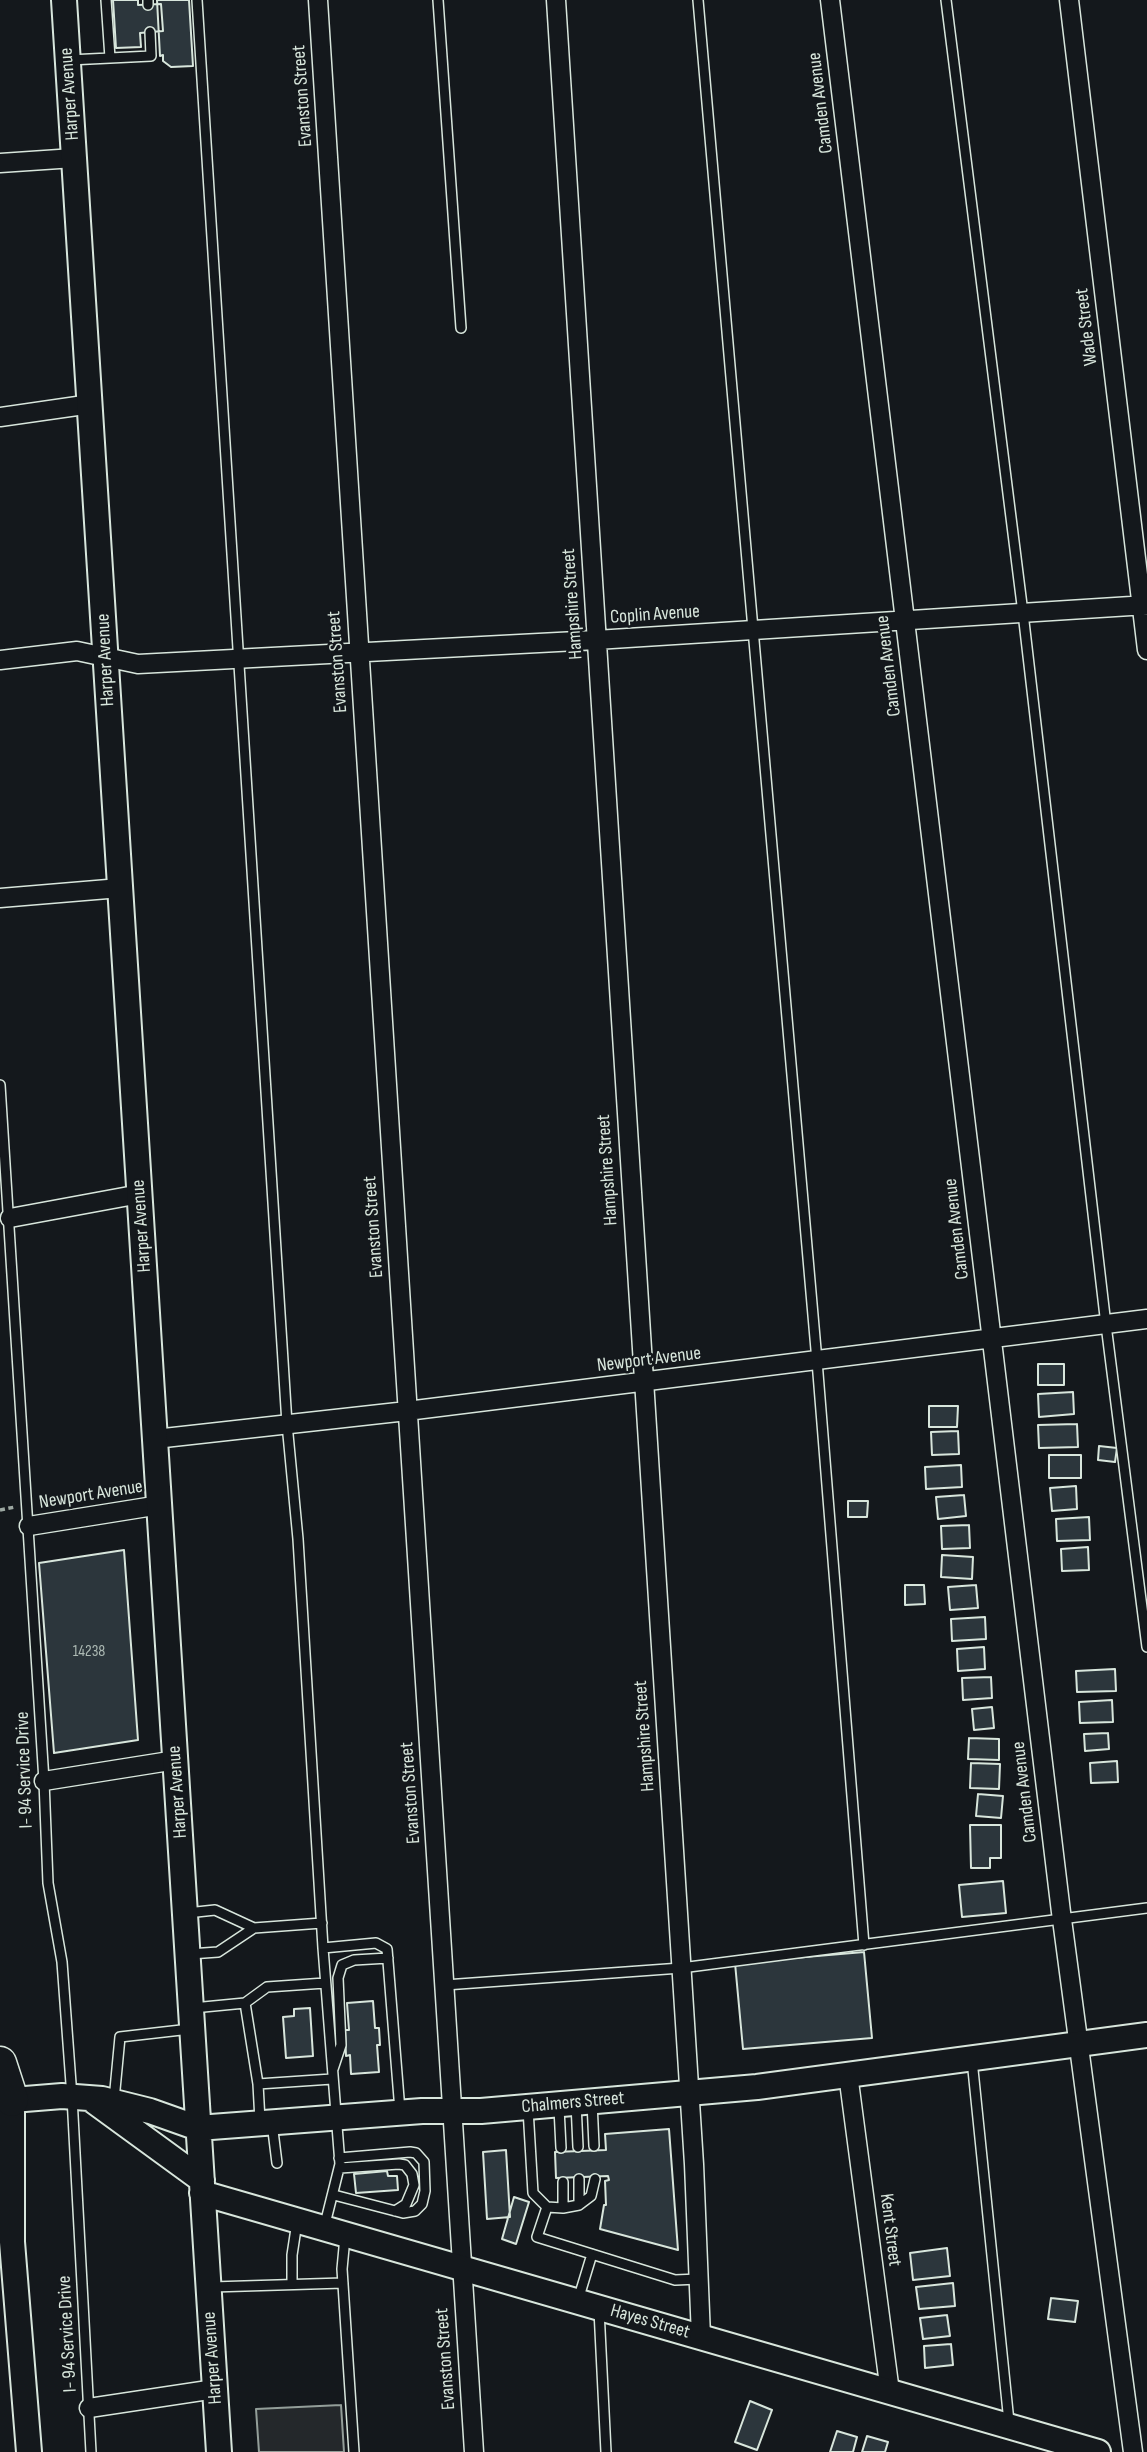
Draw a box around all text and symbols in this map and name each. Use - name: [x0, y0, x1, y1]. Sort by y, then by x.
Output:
- street label: Evanston Street: [288, 44, 318, 148]
- street label: Harper Avenue: [55, 47, 85, 141]
- street label: Camden Avenue: [803, 51, 839, 155]
- street label: Wade Street: [1071, 287, 1103, 367]
- street label: Hampshire Street: [558, 548, 588, 660]
- street label: Coplin Avenue: [609, 600, 701, 630]
- street label: Evanston Street: [323, 610, 353, 714]
- street label: Harper Avenue: [92, 613, 120, 707]
- street label: Camden Avenue: [871, 614, 907, 718]
- street label: Hampshire Street: [593, 1114, 623, 1226]
- street label: Evanston Street: [359, 1175, 389, 1279]
- street label: Camden Avenue: [939, 1177, 975, 1281]
- street label: Harper Avenue: [127, 1179, 157, 1273]
- street label: Newport Avenue: [596, 1342, 702, 1378]
- street label: Newport Avenue: [38, 1476, 144, 1514]
- house number: 14238: [73, 1642, 105, 1662]
- street label: Hampshire Street: [630, 1680, 660, 1792]
- street label: I- 94 Service Drive: [12, 1711, 38, 1829]
- street label: Camden Avenue: [1007, 1740, 1043, 1844]
- street label: Evanston Street: [396, 1741, 426, 1845]
- street label: Harper Avenue: [163, 1745, 193, 1839]
- street label: Chalmers Street: [521, 2087, 625, 2119]
- street label: Kent Street: [874, 2192, 906, 2268]
- street label: I- 94 Service Drive: [54, 2275, 82, 2393]
- street label: Hayes Street: [608, 2300, 692, 2344]
- street label: Evanston Street: [431, 2307, 461, 2411]
- street label: Harper Avenue: [198, 2311, 228, 2405]

